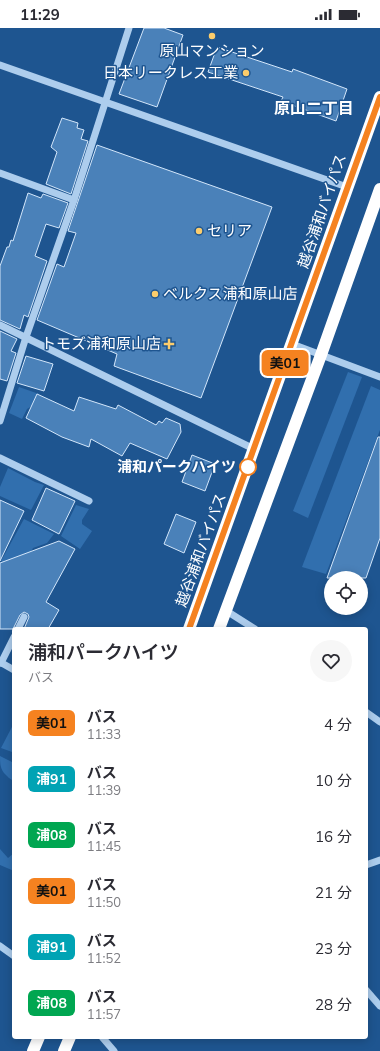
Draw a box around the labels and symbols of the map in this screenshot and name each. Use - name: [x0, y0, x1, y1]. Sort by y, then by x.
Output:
- marker: 原山マンション: [207, 31, 217, 41]
- place label: 原山マンション: [159, 41, 265, 60]
- place label: 日本リークレス工業: [103, 63, 238, 82]
- marker: 日本リークレス工業: [241, 68, 251, 78]
- district label: 原山二丁目: [274, 98, 354, 118]
- street label: 越谷浦和バイパス: [293, 151, 350, 271]
- place label: セリア: [207, 221, 252, 240]
- marker: セリア: [194, 226, 204, 236]
- place label: ベルクス浦和原山店: [163, 284, 298, 303]
- marker: ベルクス浦和原山店: [150, 289, 160, 299]
- place label: トモズ浦和原山店: [41, 334, 161, 353]
- marker: トモズ浦和原山店: [164, 339, 174, 349]
- line badge: 美01: [262, 350, 308, 376]
- place label: 浦和パークハイツ: [117, 457, 236, 476]
- marker: 浦和パークハイツ: [239, 458, 257, 476]
- street label: 越谷浦和バイパス: [171, 490, 230, 610]

